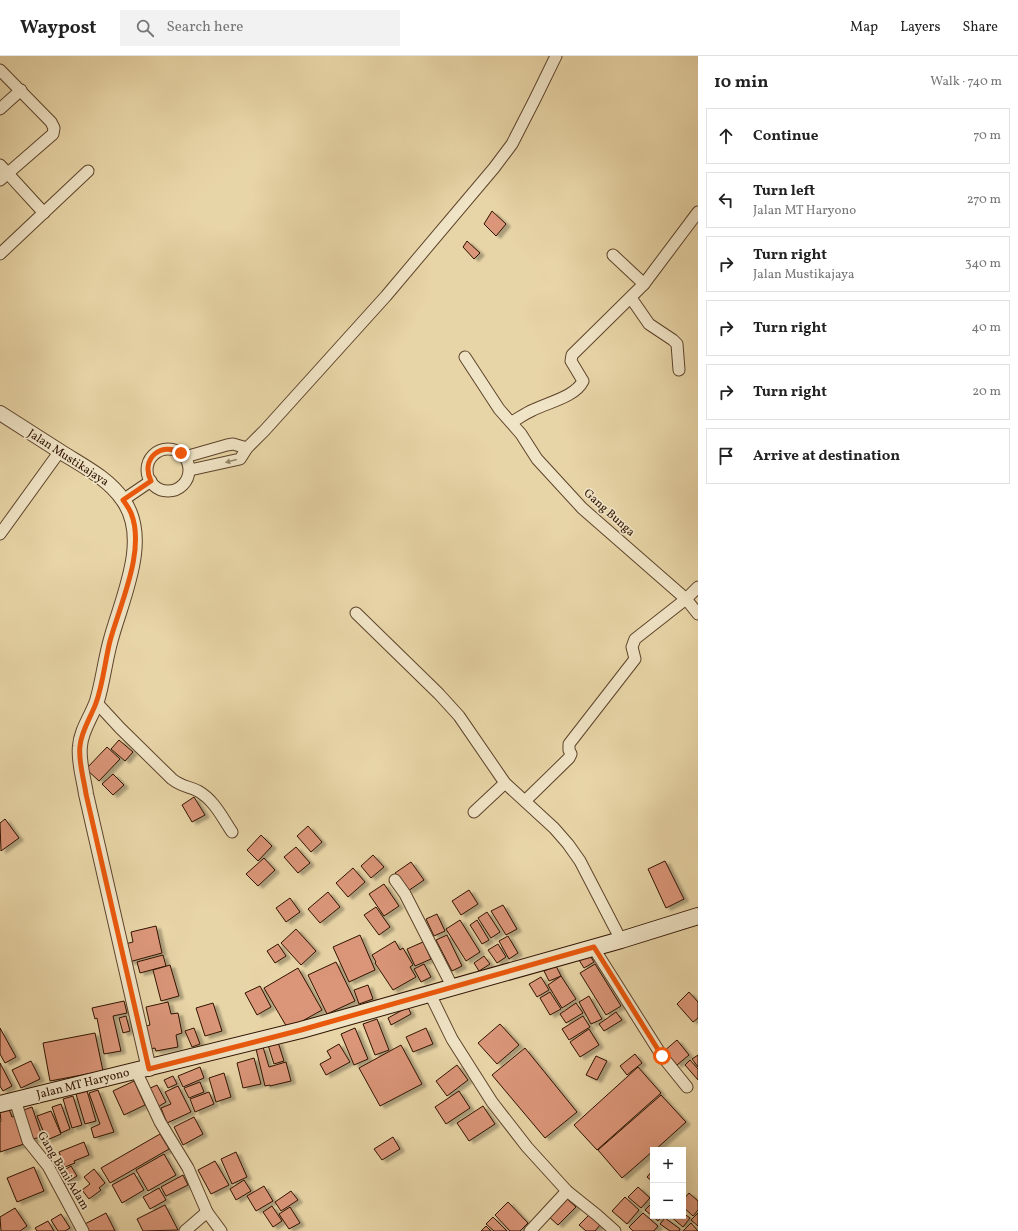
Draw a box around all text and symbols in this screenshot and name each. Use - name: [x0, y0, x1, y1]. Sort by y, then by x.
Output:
- search box: [120, 10, 400, 46]
- text: Waypost: [20, 15, 96, 41]
- icon: search: [134, 17, 156, 39]
- text: Search here: [166, 17, 243, 38]
- text: Map: [850, 18, 878, 37]
- text: Layers: [900, 18, 940, 37]
- text: Share: [962, 18, 998, 37]
- text: 10 min: [714, 71, 768, 94]
- text: Walk · 740 m: [930, 73, 1002, 91]
- icon: ahead: [715, 125, 737, 147]
- text: Continue: [753, 126, 818, 147]
- text: 70 m: [973, 127, 1001, 145]
- text: Turn left: [753, 181, 815, 202]
- icon: left: [715, 189, 737, 211]
- text: 270 m: [967, 191, 1001, 209]
- text: Jalan MT Haryono: [753, 202, 856, 220]
- text: Turn right: [753, 245, 827, 266]
- icon: right: [715, 253, 737, 275]
- text: 340 m: [965, 255, 1001, 273]
- text: Jalan Mustikajaya: [753, 266, 855, 284]
- icon: right: [715, 317, 737, 339]
- text: Turn right: [753, 318, 827, 339]
- text: 40 m: [972, 319, 1001, 337]
- icon: right: [715, 381, 737, 403]
- text: Turn right: [753, 382, 827, 403]
- text: 20 m: [972, 383, 1001, 401]
- street label: Jalan Mustikajaya: [24, 426, 112, 490]
- route end: [172, 444, 190, 462]
- icon: arrive: [715, 445, 737, 467]
- text: Arrive at destination: [753, 446, 900, 467]
- one-way arrow: [225, 458, 237, 464]
- street label: Gang Bunga: [580, 486, 638, 540]
- route start: [653, 1047, 671, 1065]
- street label: Jalan MT Haryono: [35, 1065, 131, 1103]
- street label: Gang Bani Adam: [33, 1129, 93, 1213]
- map controls: [650, 1147, 686, 1219]
- button: +: [650, 1147, 686, 1183]
- button: −: [650, 1183, 686, 1219]

